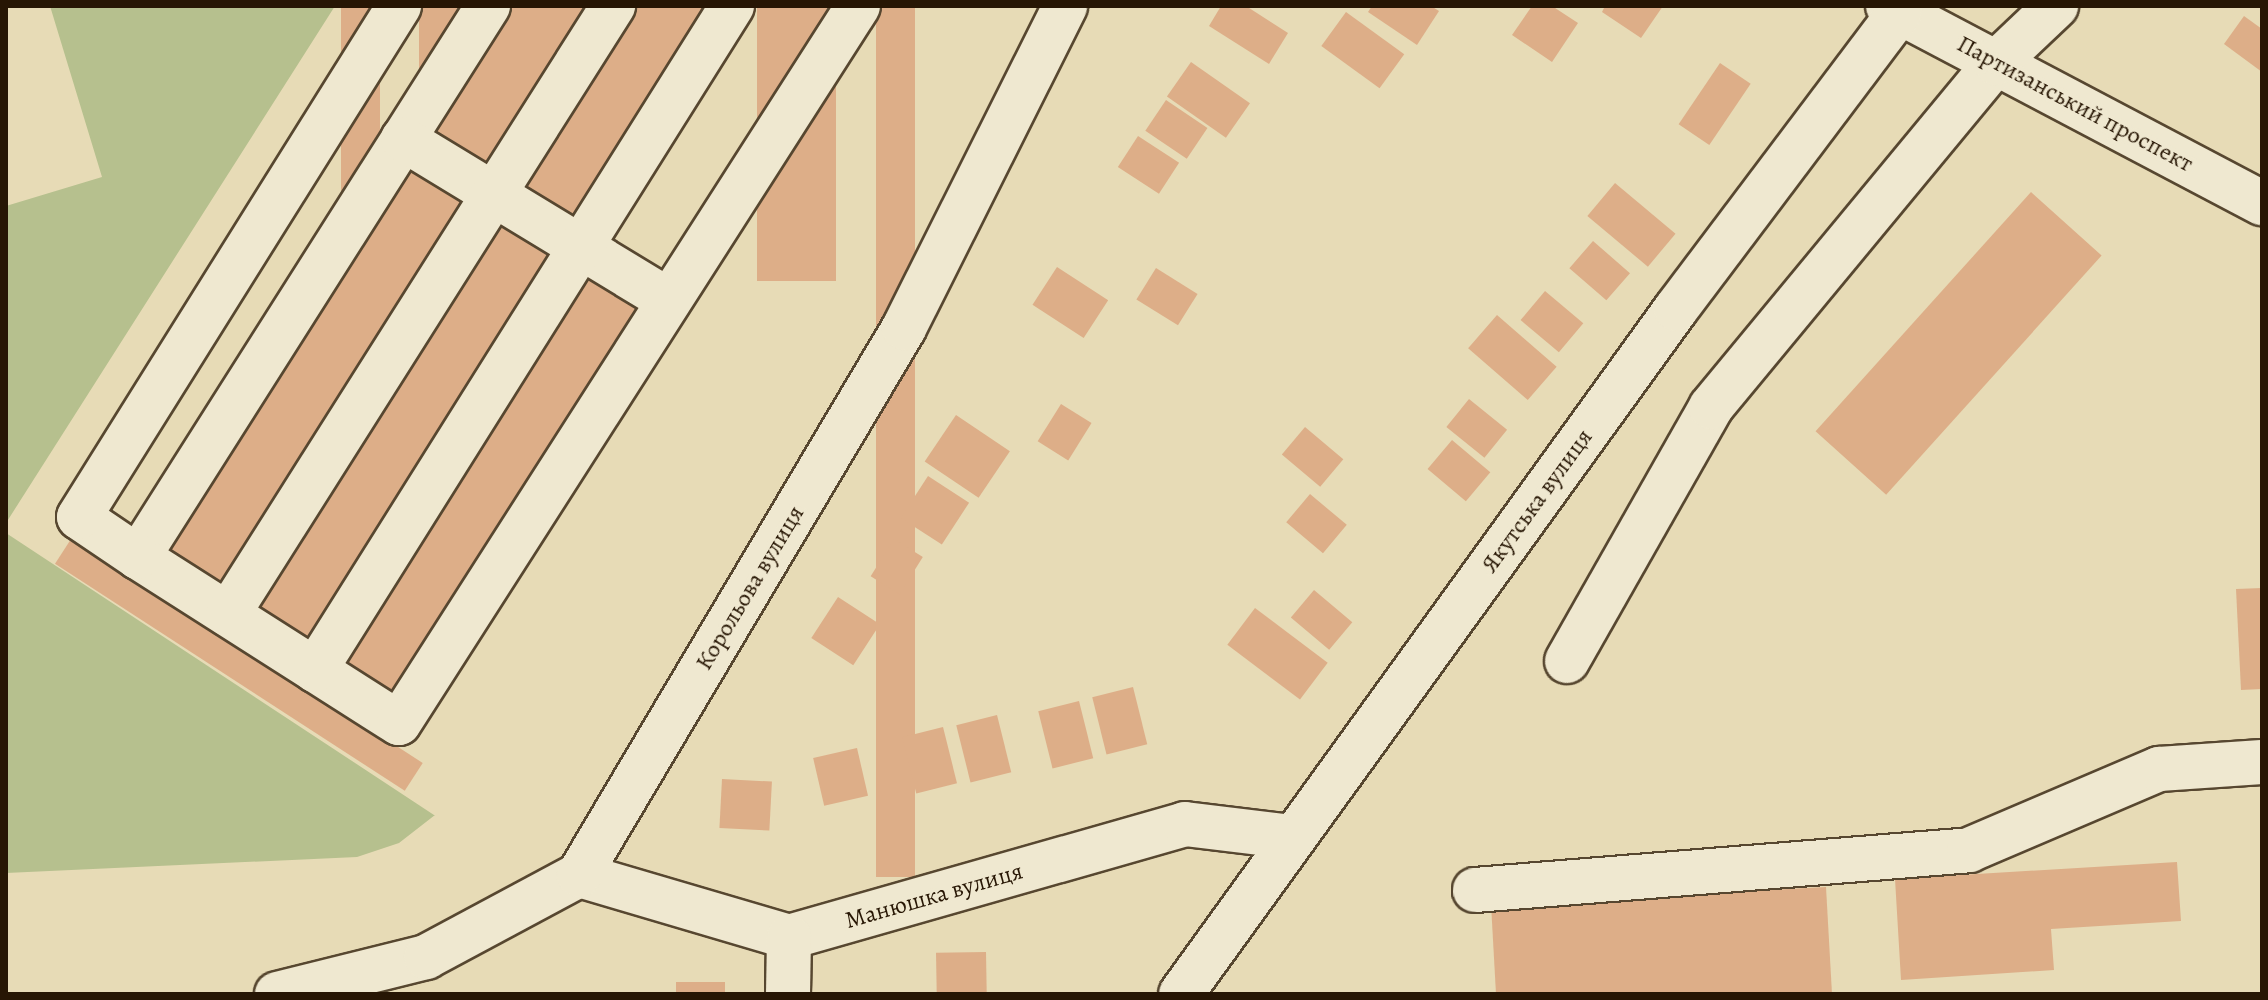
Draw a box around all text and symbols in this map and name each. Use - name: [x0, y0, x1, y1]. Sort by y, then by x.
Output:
- street label: Партизанський проспект: [1952, 30, 2198, 178]
- street label: Якутська вулиця: [1475, 424, 1599, 578]
- street label: Корольова вулиця: [690, 501, 810, 675]
- street label: Манюшка вулиця: [842, 857, 1026, 935]

